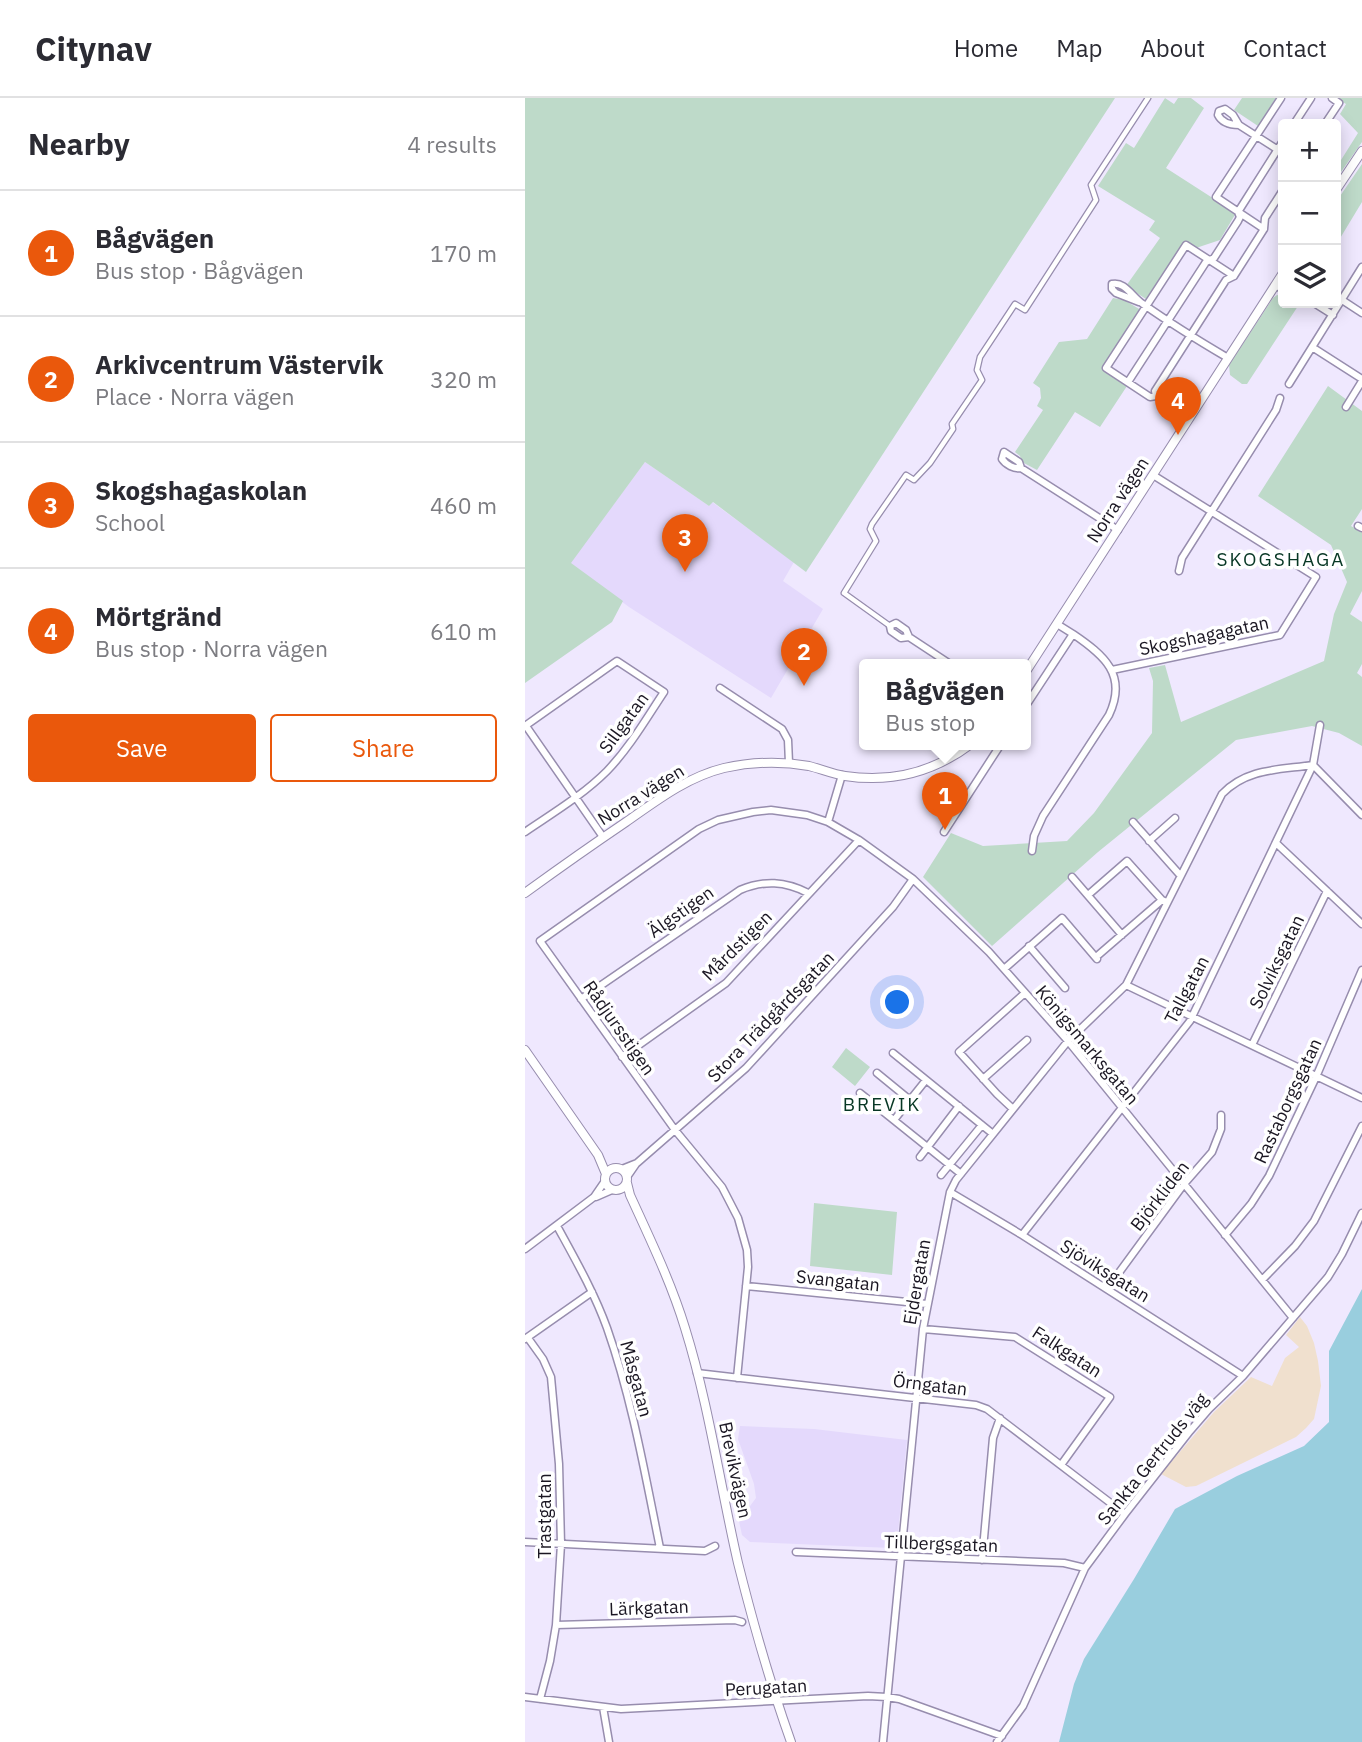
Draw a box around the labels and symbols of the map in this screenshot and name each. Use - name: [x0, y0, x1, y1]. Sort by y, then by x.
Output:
- pin: 4: [1155, 377, 1201, 435]
- street label: Norra vägen: [1081, 453, 1154, 547]
- pin: 3: [662, 514, 708, 572]
- district label: SKOGSHAGA: [1216, 547, 1346, 571]
- street label: Skogshagagatan: [1137, 611, 1271, 660]
- pin: 2: [781, 628, 827, 686]
- street label: Sillgatan: [594, 688, 653, 758]
- street label: Norra vägen: [593, 759, 688, 830]
- pin: 1: [922, 772, 968, 830]
- street label: Älgstigen: [643, 881, 718, 942]
- street label: Mårdstigen: [697, 906, 777, 986]
- street label: Solviksgatan: [1244, 911, 1309, 1013]
- street label: Stora Trädgårdsgatan: [702, 946, 839, 1087]
- street label: Tallgatan: [1159, 952, 1214, 1028]
- street label: Rådjursstigen: [578, 976, 660, 1080]
- street label: Königsmarksgatan: [1031, 980, 1144, 1109]
- your location: [880, 985, 914, 1019]
- street label: Rastaborgsgatan: [1248, 1035, 1327, 1167]
- district label: BREVIK: [843, 1092, 921, 1116]
- street label: Björkliden: [1125, 1156, 1194, 1235]
- street label: Sjöviksgatan: [1056, 1234, 1154, 1307]
- street label: Ejdergatan: [898, 1237, 935, 1327]
- street label: Svangatan: [795, 1265, 881, 1296]
- street label: Falkgatan: [1028, 1321, 1106, 1383]
- street label: Måsgatan: [615, 1338, 658, 1420]
- street label: Örngatan: [892, 1369, 969, 1400]
- street label: Sankta Gertruds väg: [1092, 1388, 1213, 1529]
- street label: Brevikvägen: [714, 1419, 757, 1520]
- street label: Trastgatan: [533, 1473, 556, 1559]
- street label: Tillbergsgatan: [883, 1530, 999, 1557]
- street label: Lärkgatan: [609, 1595, 689, 1620]
- street label: Perugatan: [724, 1674, 808, 1701]

